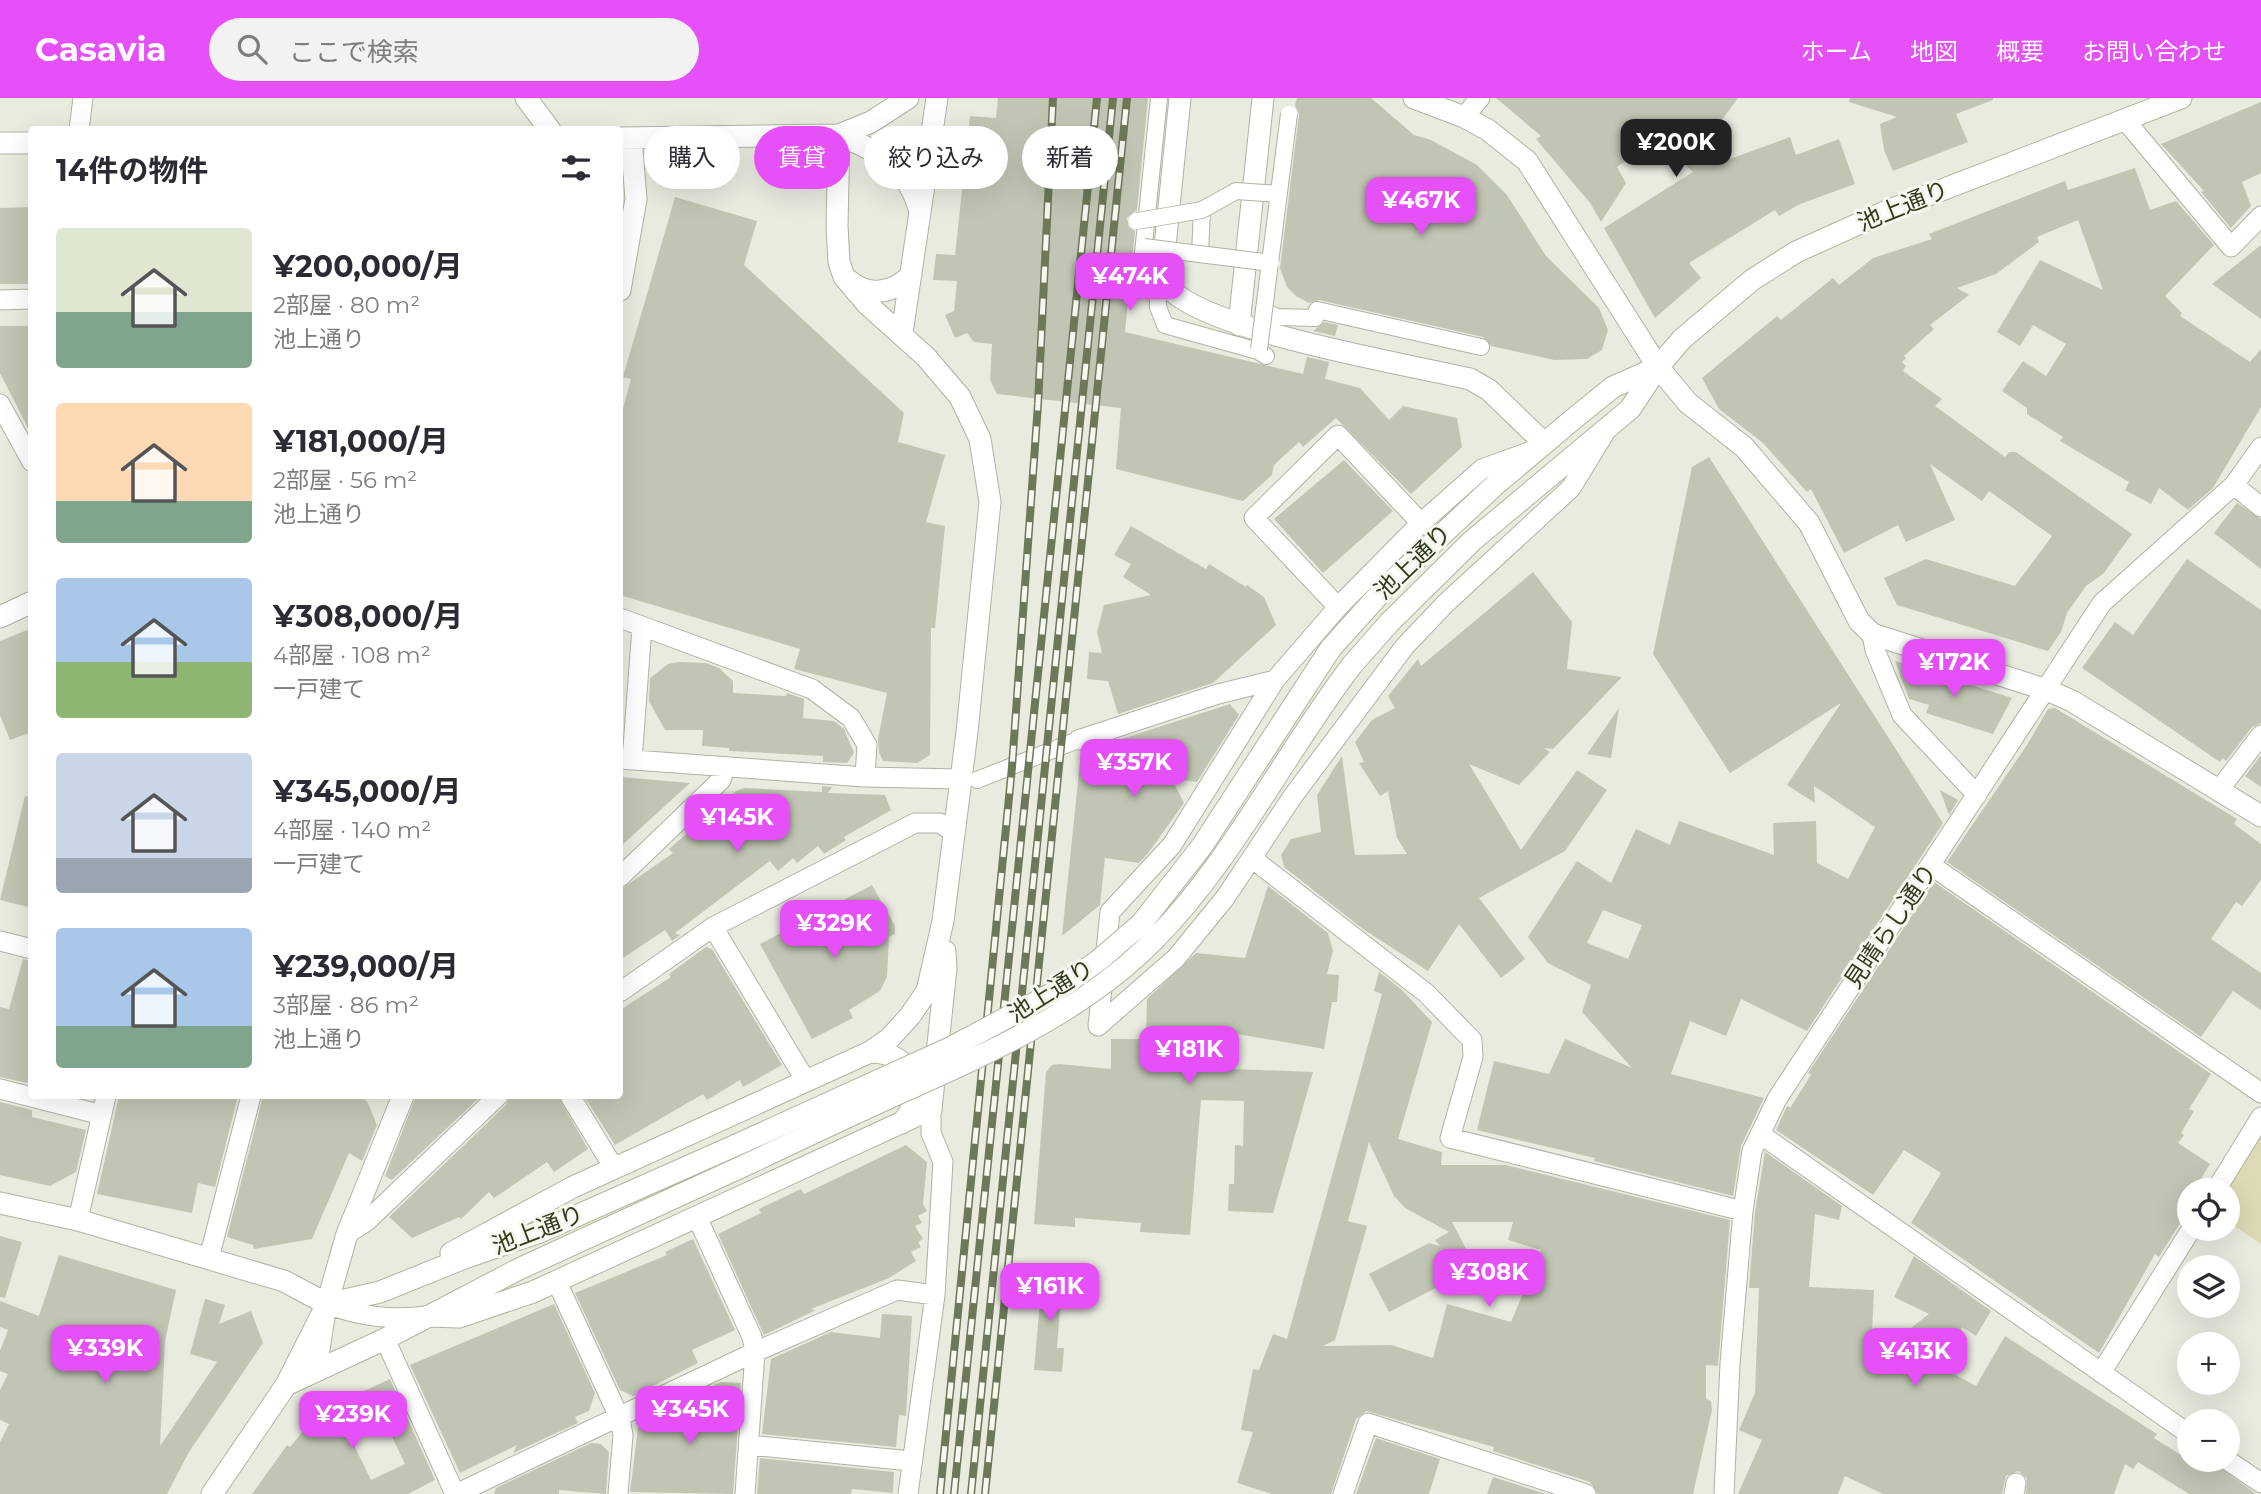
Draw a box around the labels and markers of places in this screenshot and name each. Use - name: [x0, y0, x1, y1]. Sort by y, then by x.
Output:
- pin: ¥200K: [1627, 120, 1725, 179]
- pin: ¥467K: [1372, 178, 1470, 237]
- pin: ¥474K: [1081, 254, 1179, 313]
- pin: ¥172K: [1905, 640, 2003, 699]
- pin: ¥357K: [1085, 740, 1183, 799]
- pin: ¥145K: [688, 794, 786, 854]
- pin: ¥329K: [785, 900, 883, 960]
- pin: ¥181K: [1140, 1026, 1238, 1086]
- pin: ¥308K: [1440, 1250, 1538, 1309]
- pin: ¥161K: [1001, 1264, 1099, 1323]
- pin: ¥339K: [56, 1326, 154, 1385]
- pin: ¥413K: [1866, 1328, 1964, 1388]
- pin: ¥345K: [641, 1386, 739, 1446]
- pin: ¥239K: [304, 1392, 402, 1451]

